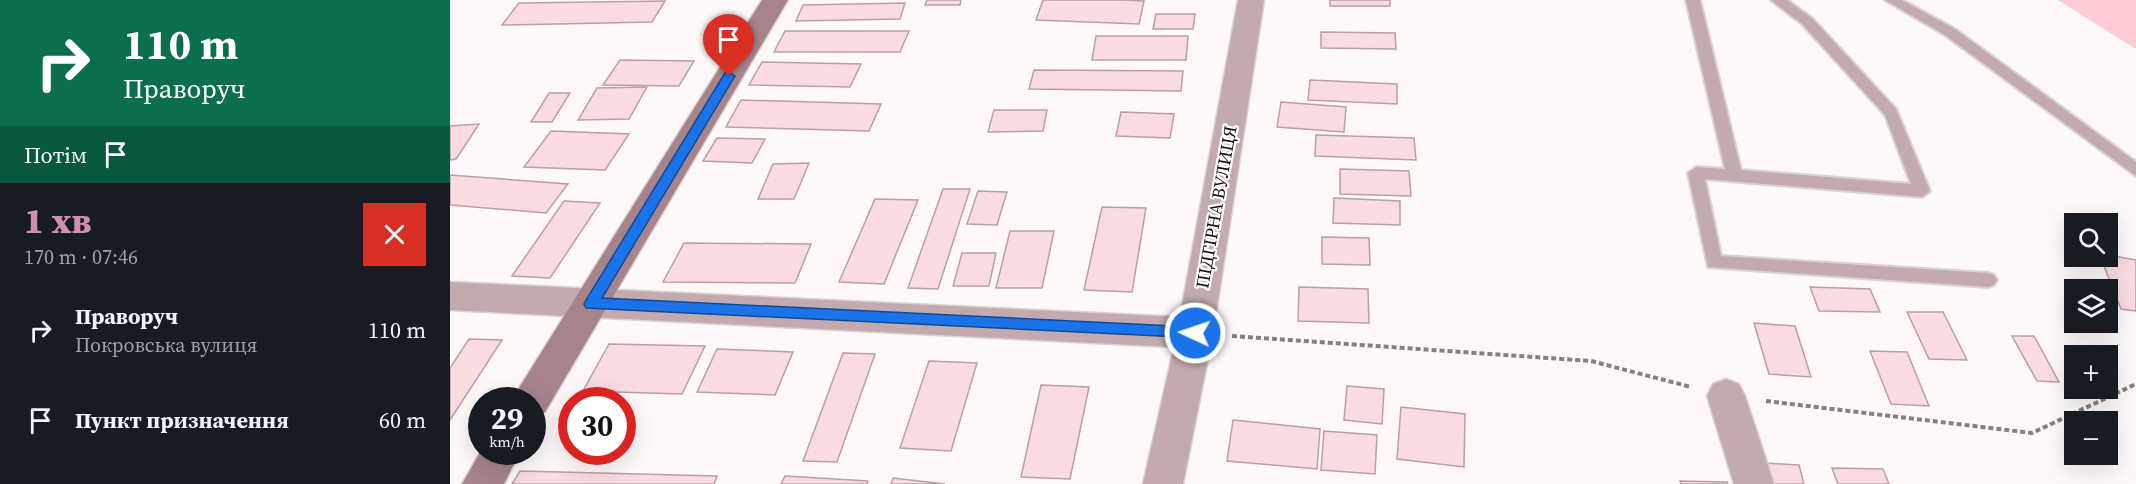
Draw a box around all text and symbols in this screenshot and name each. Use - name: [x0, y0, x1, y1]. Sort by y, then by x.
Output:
- pin: [703, 14, 754, 76]
- text: 110 m: [123, 15, 238, 73]
- icon: arrive: [712, 23, 745, 56]
- icon: right: [24, 24, 102, 102]
- text: Праворуч: [123, 70, 246, 107]
- street label: ПІДГІРНА ВУЛИЦЯ: [1189, 124, 1243, 290]
- icon: arrive: [99, 138, 132, 171]
- text: Потім: [24, 140, 87, 170]
- text: 1 хв: [24, 196, 91, 245]
- button: close: [363, 203, 426, 266]
- map controls: [2064, 213, 2118, 465]
- button: search: [2064, 213, 2118, 267]
- text: 170 m · 07:46: [24, 243, 138, 271]
- button: layers: [2064, 279, 2118, 333]
- text: Праворуч: [75, 301, 178, 331]
- position arrow: [1163, 301, 1227, 365]
- icon: right: [24, 314, 57, 347]
- text: 110 m: [368, 315, 426, 345]
- text: Покровська вулиця: [75, 331, 257, 359]
- button: +: [2064, 345, 2118, 399]
- speed limit sign: 30: [558, 387, 636, 465]
- text: 29: [491, 398, 523, 439]
- icon: arrive: [24, 404, 57, 437]
- text: Пункт призначення: [75, 405, 289, 435]
- text: 60 m: [379, 405, 426, 435]
- button: −: [2064, 411, 2118, 465]
- text: km/h: [489, 431, 525, 452]

